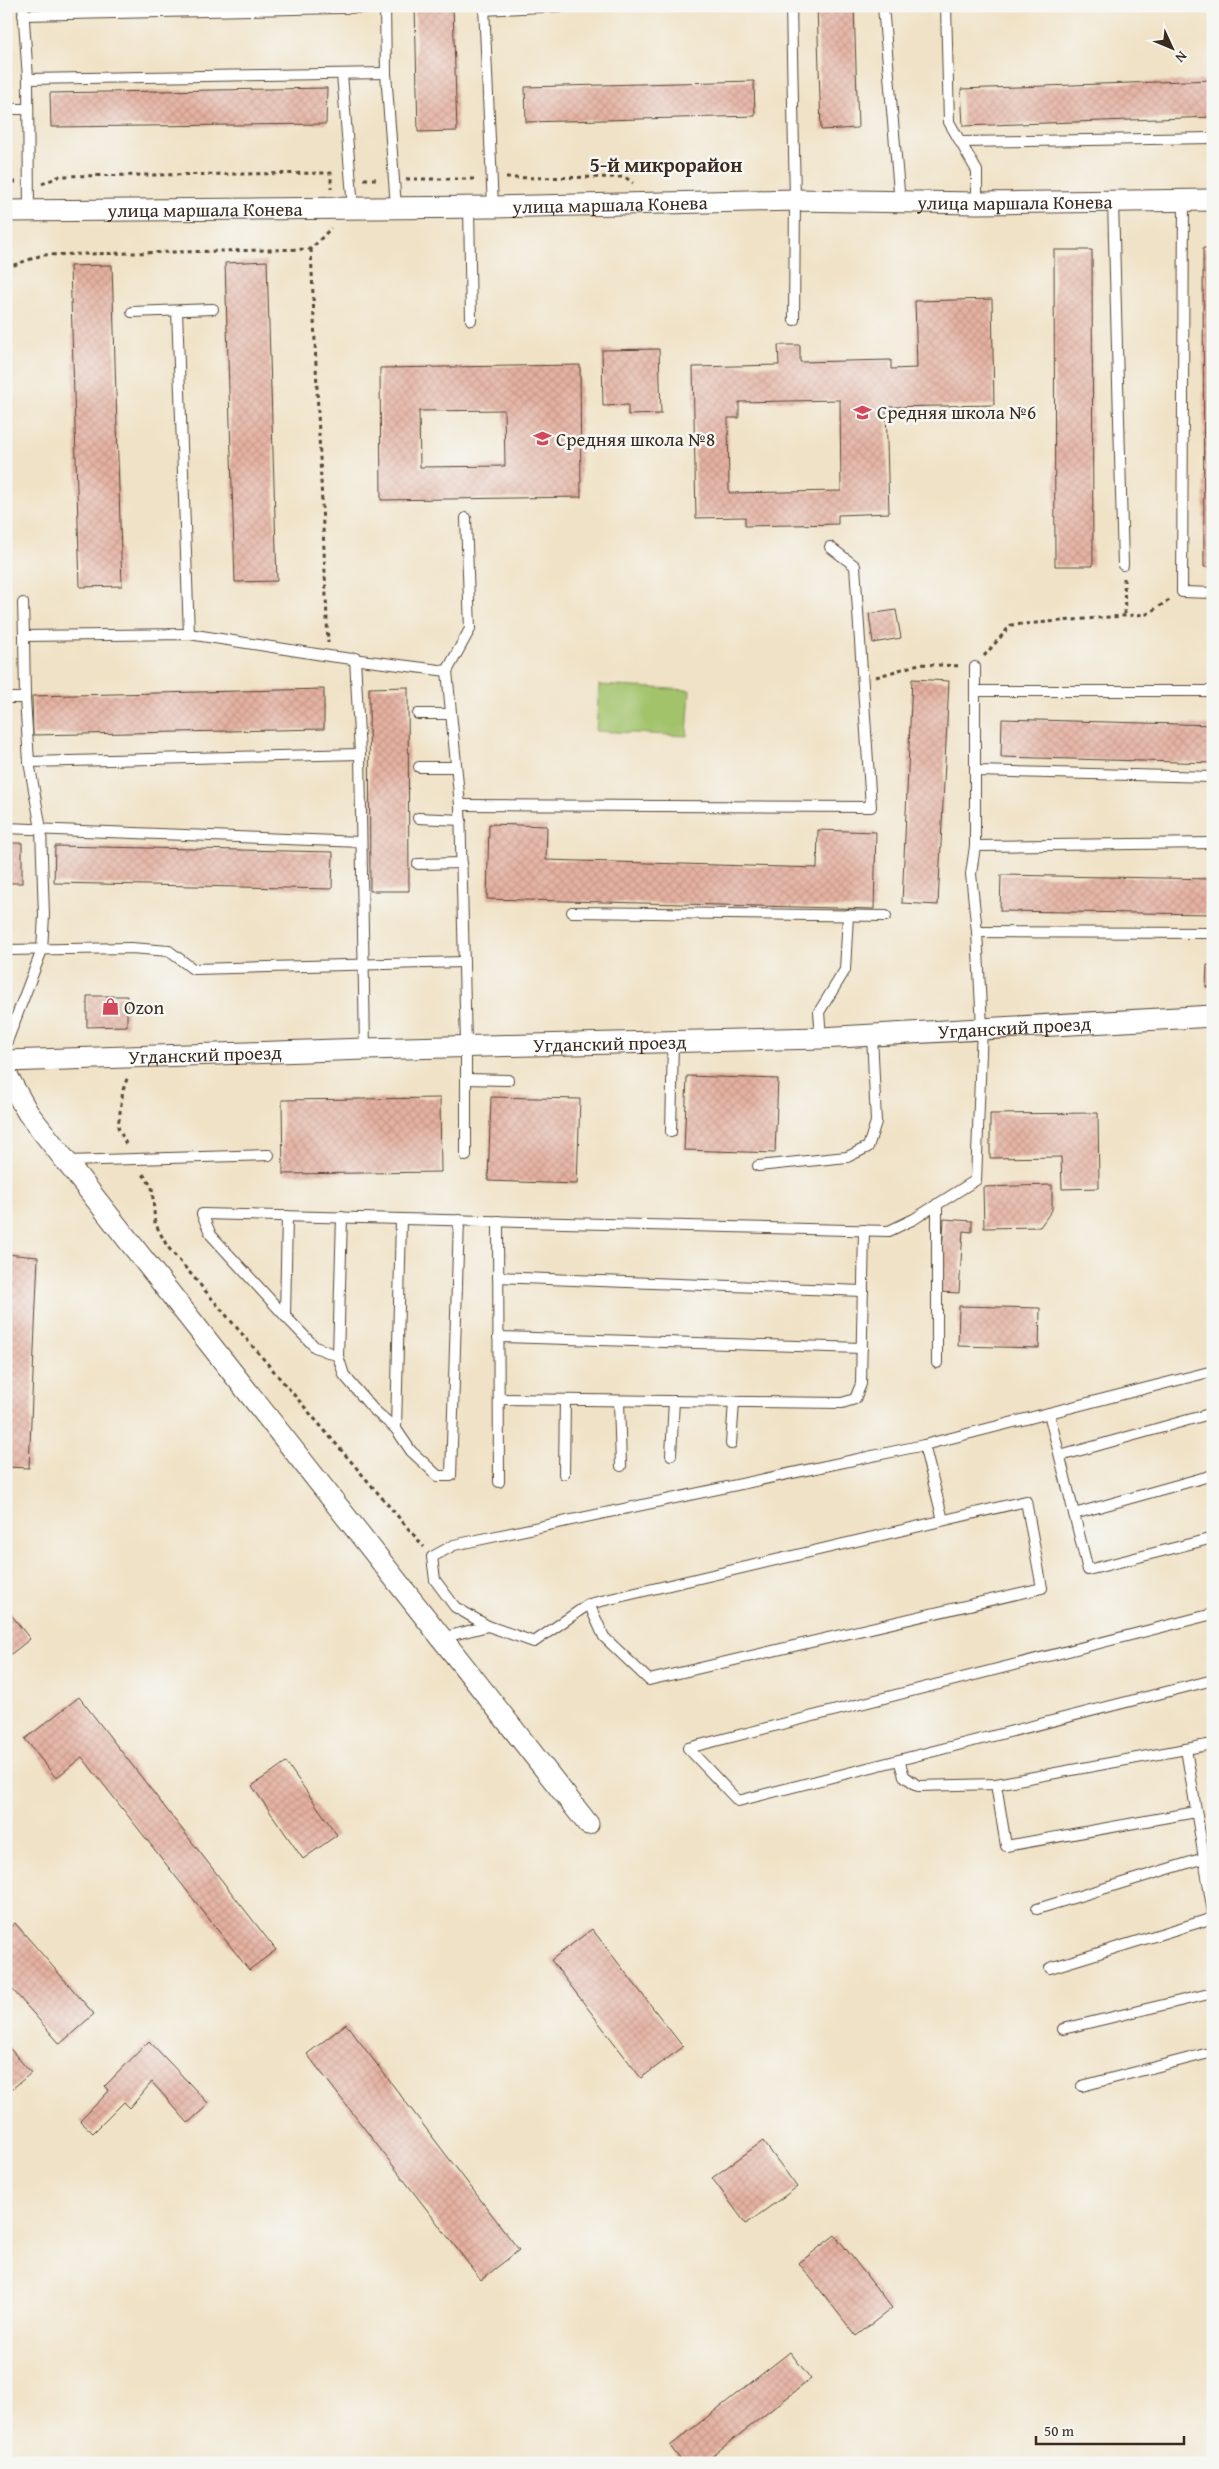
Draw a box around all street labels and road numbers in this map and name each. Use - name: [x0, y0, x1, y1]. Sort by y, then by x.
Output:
- street label: улица маршала Конева: [916, 187, 1113, 217]
- street label: улица маршала Конева: [511, 188, 708, 221]
- street label: улица маршала Конева: [106, 195, 303, 224]
- street label: Угданский проезд: [937, 1009, 1092, 1045]
- street label: Угданский проезд: [533, 1027, 687, 1059]
- street label: Угданский проезд: [128, 1038, 282, 1071]

